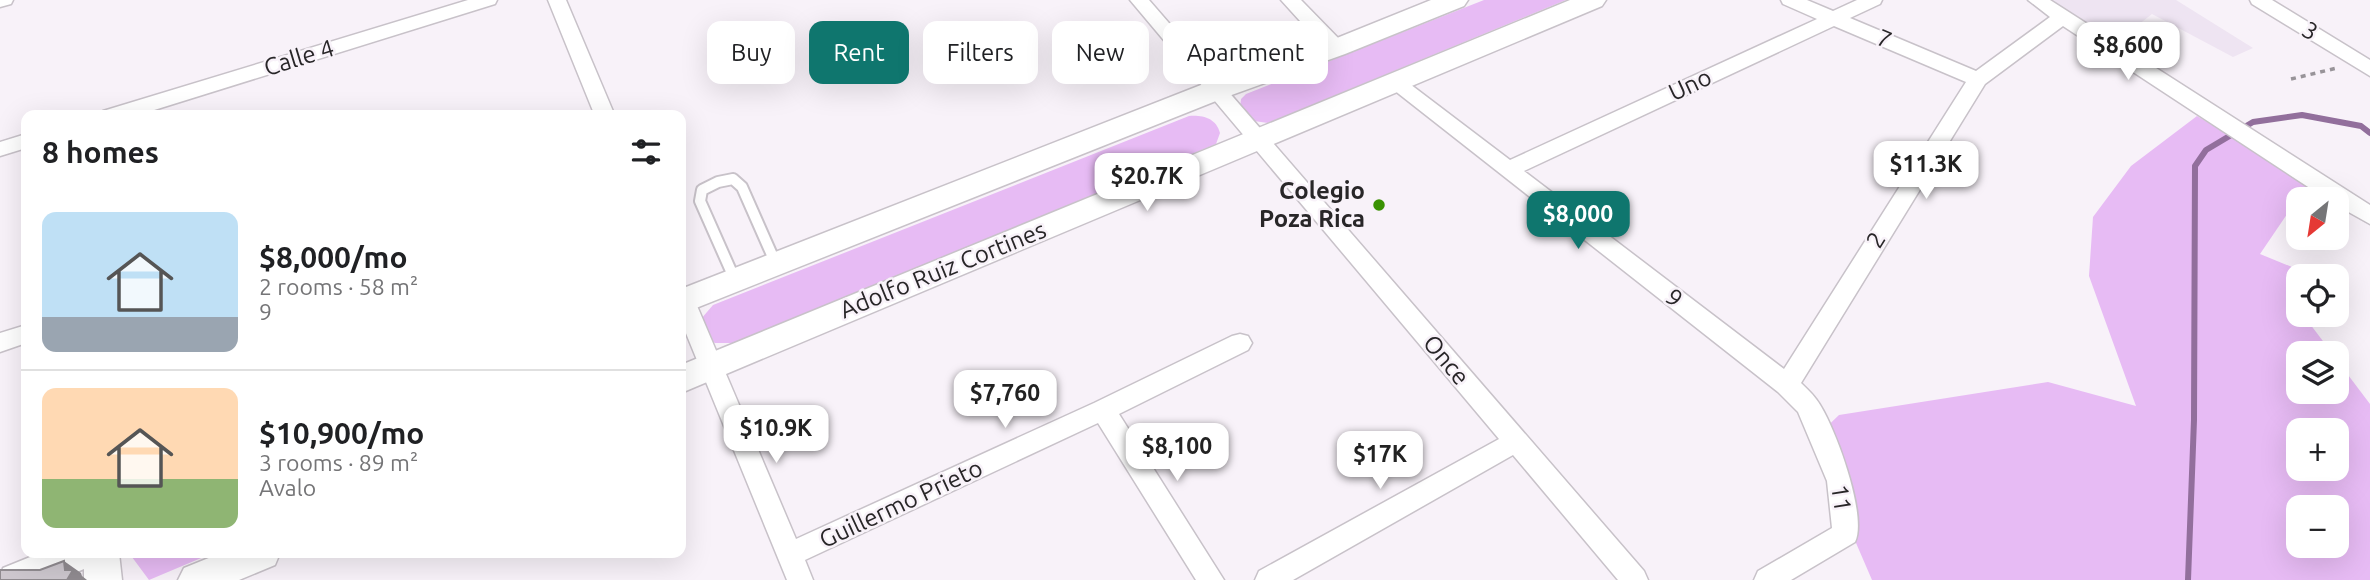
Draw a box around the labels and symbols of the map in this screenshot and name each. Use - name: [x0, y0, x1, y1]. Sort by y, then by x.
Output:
- street label: 3: [2297, 16, 2323, 46]
- pin: $8,600: [2071, 22, 2185, 82]
- street label: 7: [1873, 23, 1896, 54]
- street label: Calle 4: [261, 34, 337, 81]
- street label: Uno: [1664, 63, 1715, 106]
- pin: $11.3K: [1869, 142, 1983, 201]
- pin: $20.7K: [1090, 154, 1204, 213]
- place label: Colegio Poza Rica: [1259, 177, 1365, 232]
- north arrow: [2286, 187, 2348, 250]
- pin: $8,000: [1521, 191, 1635, 251]
- marker: Colegio Poza Rica: [1371, 197, 1387, 213]
- street label: Adolfo Ruiz Cortines: [836, 216, 1050, 323]
- street label: 2: [1861, 227, 1891, 253]
- street label: 9: [1661, 283, 1688, 312]
- street label: Once: [1418, 329, 1475, 390]
- pin: $7,760: [948, 370, 1062, 430]
- pin: $10.9K: [719, 406, 833, 465]
- pin: $8,100: [1120, 424, 1234, 483]
- pin: $17K: [1339, 432, 1421, 491]
- street label: Guillermo Prieto: [815, 454, 987, 553]
- street label: 11: [1826, 482, 1857, 513]

